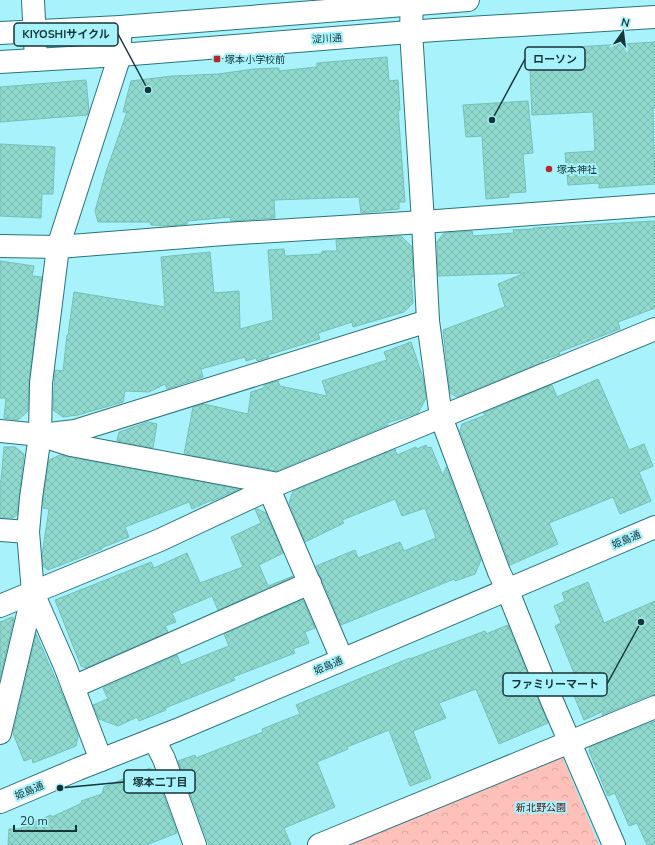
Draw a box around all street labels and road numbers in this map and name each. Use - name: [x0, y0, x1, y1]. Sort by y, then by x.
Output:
- street label: 淀川通: [312, 31, 343, 47]
- street label: 姫島通: [610, 528, 643, 552]
- street label: 姫島通: [312, 654, 345, 678]
- street label: 姫島通: [13, 779, 46, 803]

